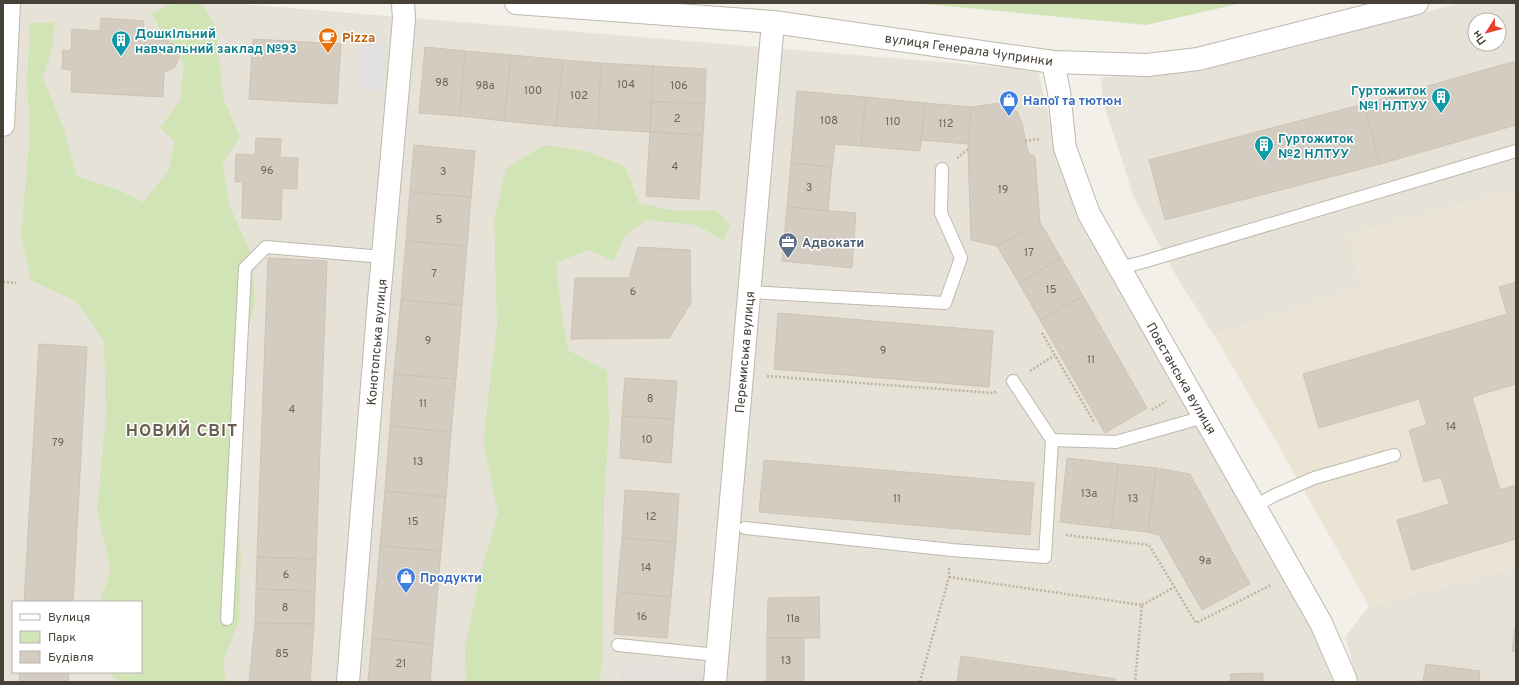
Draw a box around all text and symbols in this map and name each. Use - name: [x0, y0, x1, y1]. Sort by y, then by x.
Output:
- north arrow: [1467, 12, 1507, 52]
- cafe icon: Pizza: [317, 26, 339, 54]
- place label: Дошкільний навчальний заклад №93: [135, 27, 297, 58]
- text: Пн: [1470, 27, 1490, 47]
- building icon: Дошкільний навчальний заклад №93: [110, 29, 132, 57]
- place label: Pizza: [342, 31, 375, 47]
- street label: вулиця Генерала Чупринки: [884, 31, 1054, 71]
- house number: 98: [435, 76, 449, 90]
- house number: 104: [617, 78, 635, 92]
- house number: 98а: [475, 79, 495, 93]
- house number: 106: [670, 79, 688, 93]
- house number: 100: [524, 84, 542, 98]
- place label: Гуртожиток №1 НЛТУУ: [1351, 84, 1427, 115]
- building icon: Гуртожиток №1 НЛТУУ: [1430, 86, 1452, 114]
- house number: 102: [570, 89, 588, 103]
- shop icon: Напої та тютюн: [998, 89, 1020, 117]
- place label: Напої та тютюн: [1023, 94, 1122, 110]
- house number: 2: [674, 112, 680, 126]
- house number: 108: [820, 114, 838, 128]
- house number: 110: [885, 115, 901, 129]
- house number: 112: [939, 117, 953, 131]
- place label: Гуртожиток №2 НЛТУУ: [1278, 132, 1354, 163]
- building icon: Гуртожиток №2 НЛТУУ: [1253, 134, 1275, 162]
- house number: 4: [672, 160, 679, 174]
- house number: 96: [260, 164, 274, 178]
- house number: 3: [440, 165, 446, 179]
- house number: 3: [806, 181, 812, 195]
- house number: 19: [998, 183, 1008, 197]
- house number: 5: [436, 213, 443, 227]
- office icon: Адвокати: [777, 231, 799, 259]
- place label: Адвокати: [802, 236, 864, 252]
- house number: 17: [1024, 246, 1034, 260]
- house number: 7: [431, 267, 437, 281]
- street label: Конотопська вулиця: [364, 278, 391, 406]
- house number: 15: [1046, 283, 1057, 297]
- house number: 6: [630, 285, 636, 299]
- street label: Перемиська вулиця: [733, 290, 759, 414]
- street label: Повстанська вулиця: [1142, 320, 1219, 438]
- house number: 9: [425, 334, 431, 348]
- house number: 9: [880, 344, 886, 358]
- house number: 11: [1087, 353, 1095, 367]
- house number: 8: [647, 392, 653, 406]
- house number: 11: [419, 397, 427, 411]
- house number: 4: [289, 403, 296, 417]
- district label: НОВИЙ СВІТ: [126, 420, 238, 443]
- house number: 14: [1446, 420, 1457, 434]
- house number: 10: [641, 433, 653, 447]
- house number: 79: [52, 436, 64, 450]
- house number: 13: [413, 455, 423, 469]
- house number: 13а: [1081, 487, 1098, 501]
- house number: 11: [893, 492, 901, 506]
- house number: 13: [1128, 492, 1138, 506]
- house number: 12: [646, 510, 656, 524]
- house number: 15: [408, 515, 419, 529]
- house number: 9а: [1199, 554, 1211, 568]
- house number: 14: [641, 561, 652, 575]
- shop icon: Продукти: [395, 566, 417, 594]
- house number: 6: [283, 568, 289, 582]
- place label: Продукти: [420, 571, 482, 587]
- legend: [12, 601, 142, 673]
- house number: 8: [282, 601, 288, 615]
- text: Вулиця: [48, 610, 90, 626]
- house number: 16: [637, 610, 647, 624]
- house number: 11а: [786, 612, 800, 626]
- text: Парк: [48, 630, 76, 646]
- house number: 85: [275, 647, 289, 661]
- text: Будівля: [48, 650, 94, 666]
- house number: 13: [781, 654, 791, 668]
- house number: 21: [396, 657, 406, 671]

